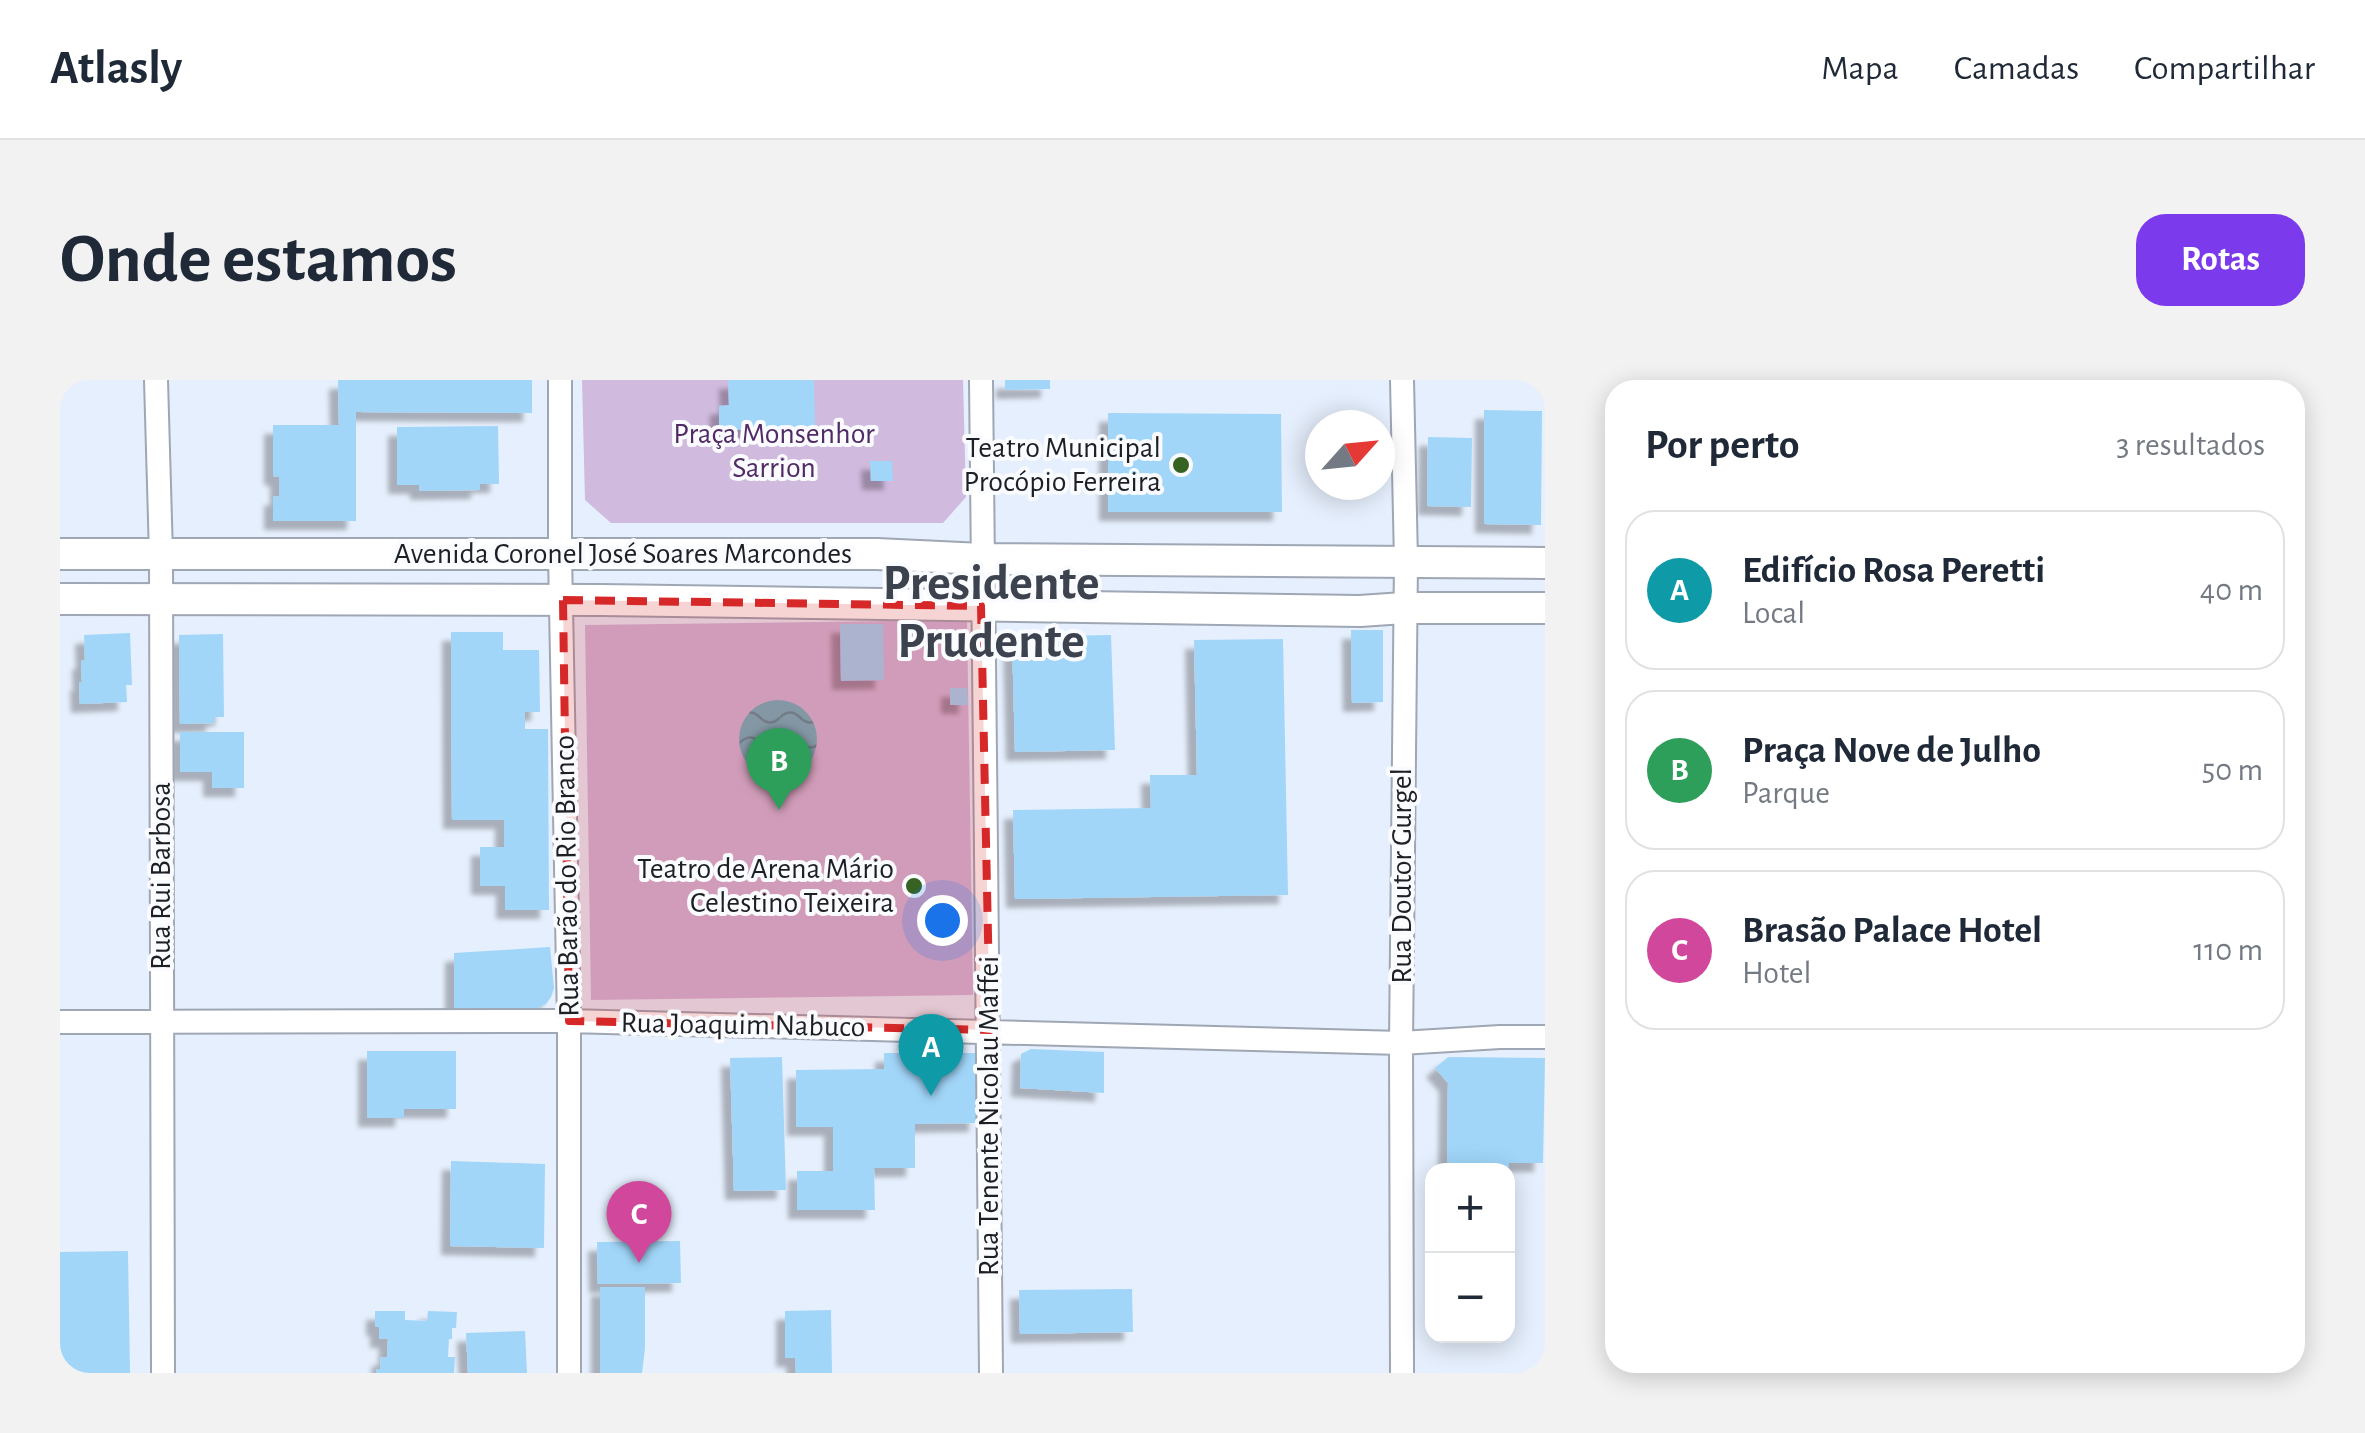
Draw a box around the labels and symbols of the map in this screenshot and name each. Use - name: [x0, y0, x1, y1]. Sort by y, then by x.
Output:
- north arrow: [1305, 410, 1395, 500]
- park label: Praça Monsenhor Sarrion: [673, 419, 875, 483]
- place label: Teatro Municipal Procópio Ferreira: [963, 433, 1161, 497]
- marker: Teatro Municipal Procópio Ferreira: [1170, 454, 1192, 476]
- street label: Avenida Coronel José Soares Marcondes: [394, 539, 852, 569]
- district label: Presidente Prudente: [882, 559, 1100, 667]
- pin: B: [746, 728, 812, 810]
- street label: Rua Barão do Rio Branco: [550, 735, 584, 1017]
- street label: Rua Doutor Gurgel: [1387, 768, 1417, 984]
- street label: Rua Rui Barbosa: [146, 782, 176, 970]
- place label: Teatro de Arena Mário Celestino Teixeira: [637, 854, 894, 918]
- marker: Teatro de Arena Mário Celestino Teixeira: [903, 875, 925, 897]
- your location: [917, 895, 968, 946]
- street label: Rua Tenente Nicolau Maffei: [974, 956, 1004, 1276]
- street label: Rua Joaquim Nabuco: [620, 1008, 866, 1042]
- pin: A: [898, 1014, 964, 1096]
- pin: C: [606, 1180, 672, 1263]

